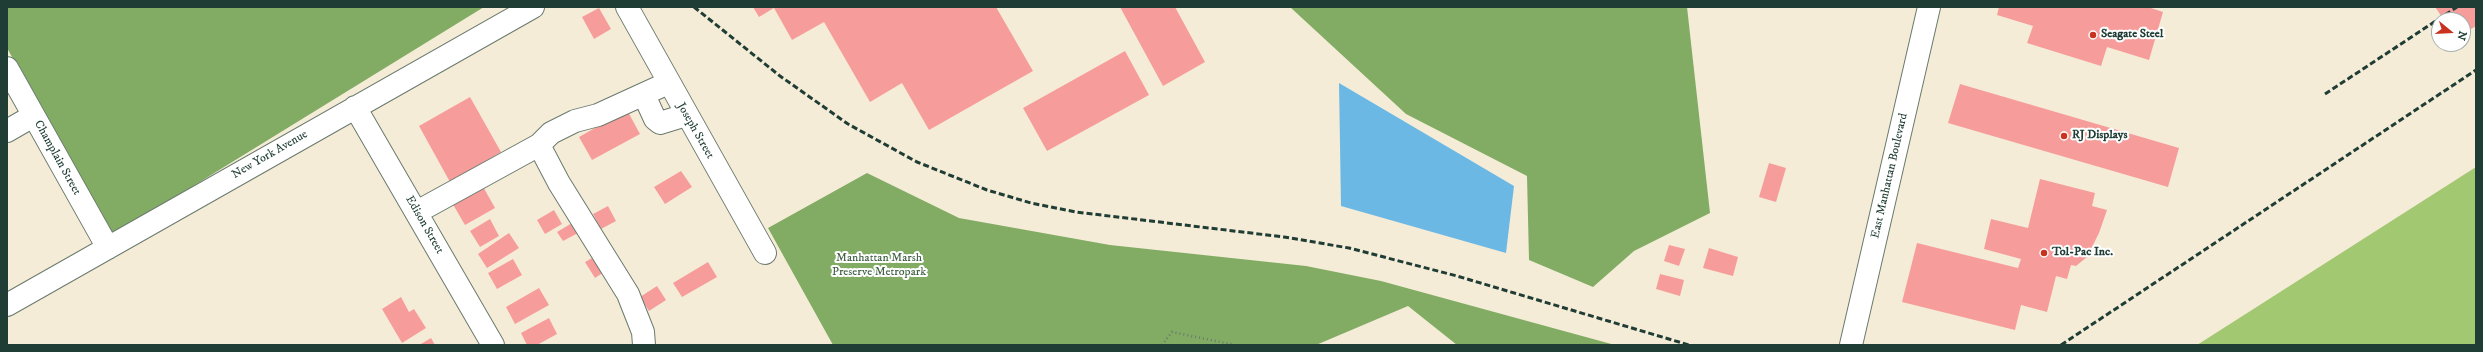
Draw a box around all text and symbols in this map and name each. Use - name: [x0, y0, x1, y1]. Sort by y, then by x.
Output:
- north arrow: [2431, 12, 2471, 52]
- place label: Seagate Steel: [2101, 28, 2163, 42]
- text: N: [2453, 29, 2470, 42]
- marker: Seagate Steel: [2088, 30, 2098, 40]
- street label: Joseph Street: [673, 100, 717, 162]
- street label: East Manhattan Boulevard: [1869, 112, 1911, 240]
- street label: Champlain Street: [30, 118, 84, 198]
- street label: New York Avenue: [230, 128, 310, 182]
- place label: RJ Displays: [2072, 129, 2128, 143]
- marker: RJ Displays: [2059, 131, 2069, 141]
- street label: Edison Street: [402, 193, 446, 257]
- place label: Tol-Pac Inc.: [2052, 246, 2113, 260]
- marker: Tol-Pac Inc.: [2039, 248, 2049, 258]
- park label: Manhattan Marsh Preserve Metropark: [832, 252, 926, 280]

